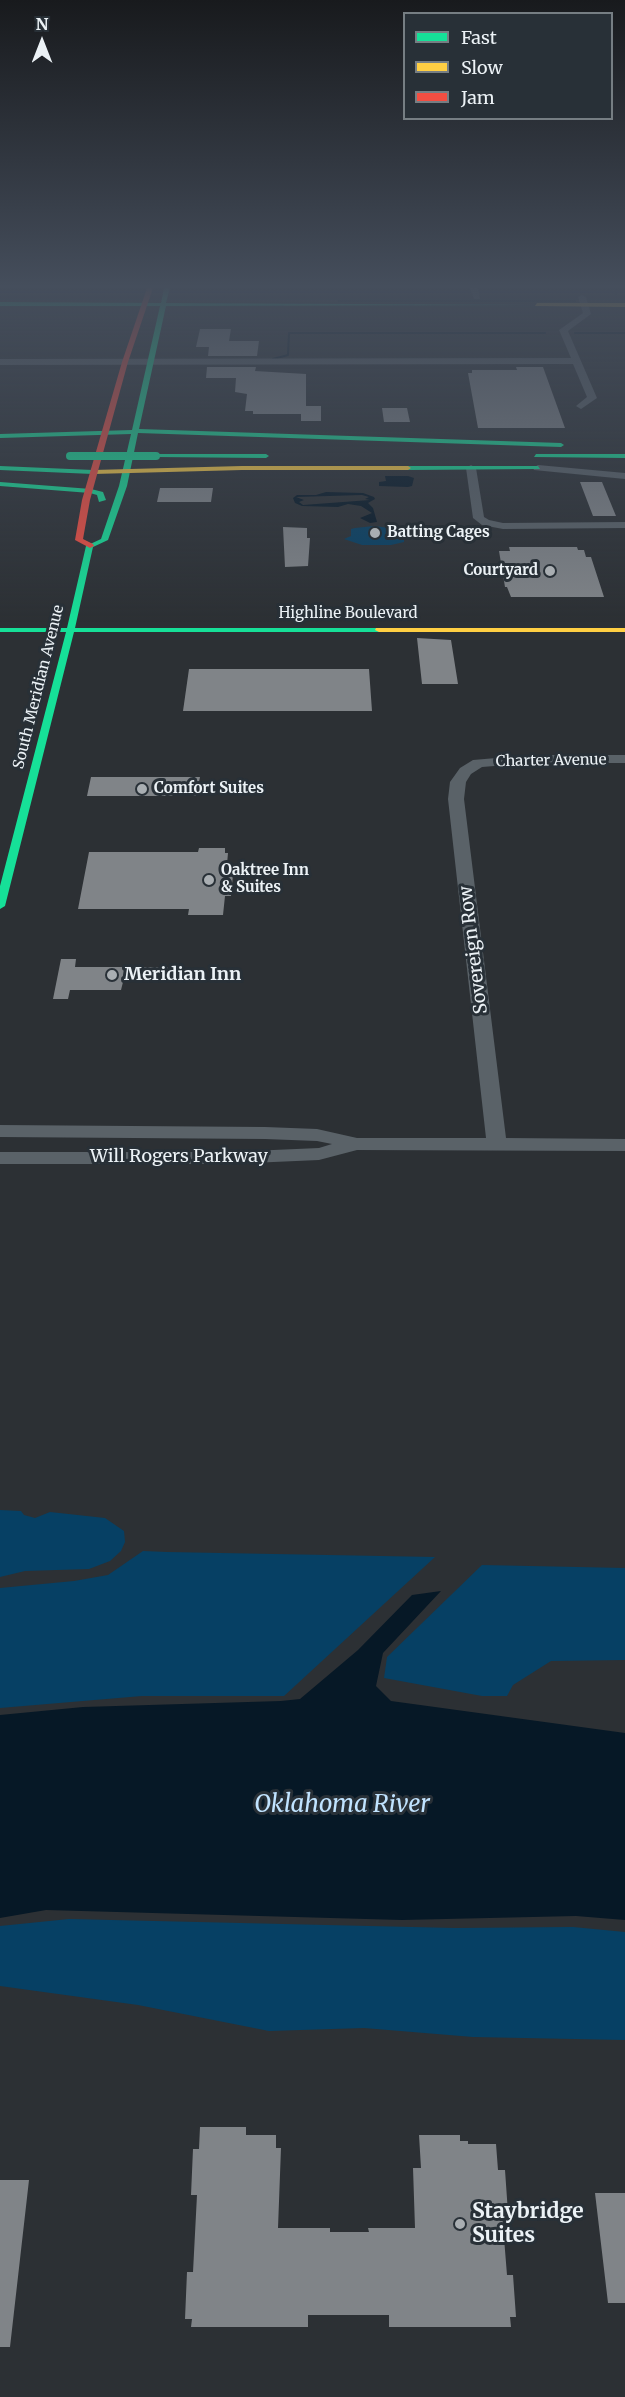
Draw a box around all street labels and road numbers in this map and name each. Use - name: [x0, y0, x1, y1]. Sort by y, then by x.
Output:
- street label: South Meridian Avenue: [10, 603, 68, 771]
- street label: Highline Boulevard: [278, 605, 418, 623]
- street label: Charter Avenue: [495, 751, 607, 771]
- street label: Sovereign Row: [455, 885, 493, 1015]
- street label: Will Rogers Parkway: [90, 1146, 268, 1168]

